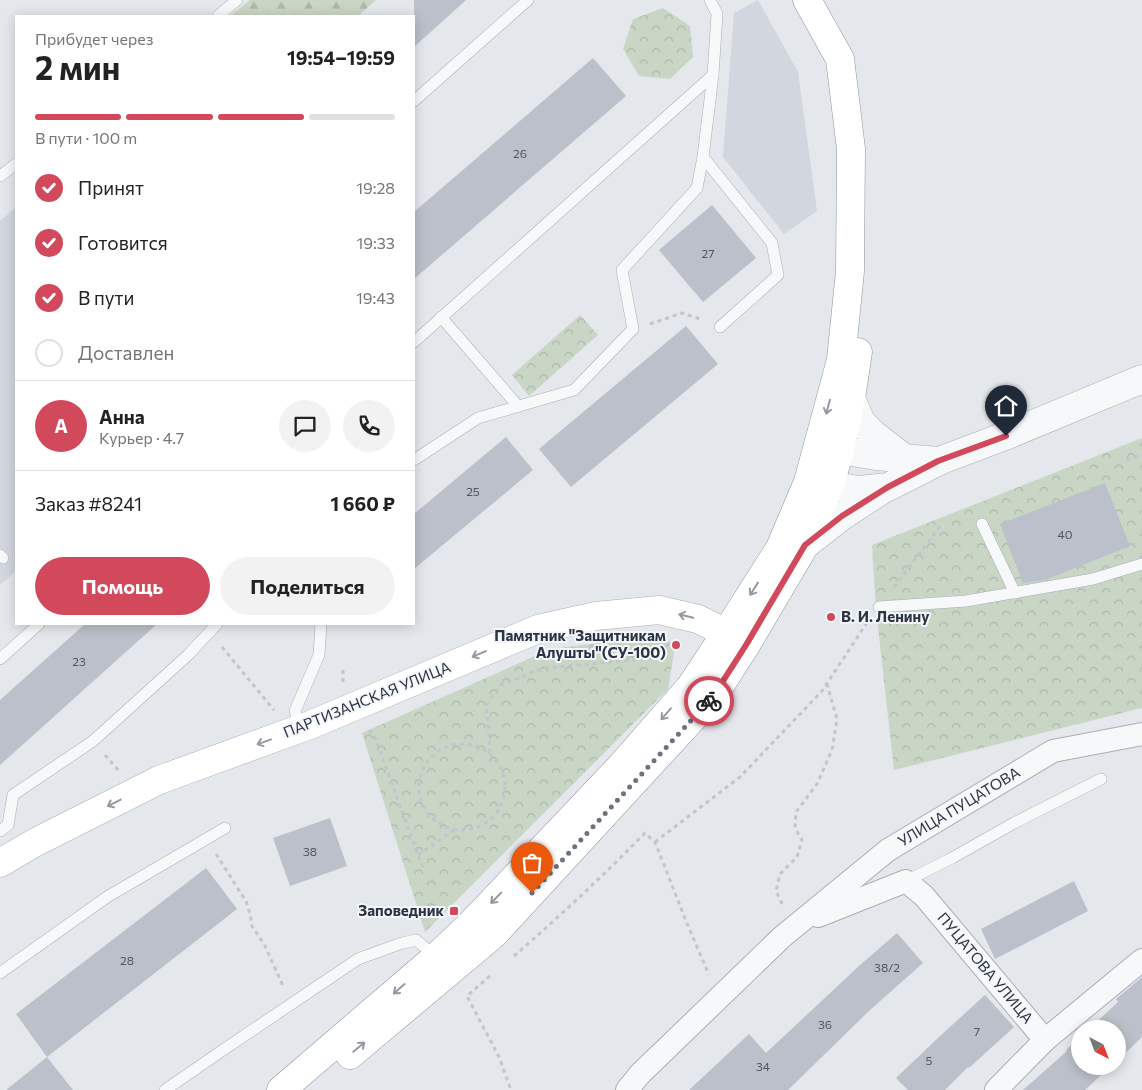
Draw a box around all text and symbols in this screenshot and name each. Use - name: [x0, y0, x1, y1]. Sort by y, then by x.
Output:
- text: Прибудет через: [35, 29, 154, 48]
- text: 19:54–19:59: [287, 46, 395, 69]
- text: 2 мин: [35, 47, 120, 87]
- text: В пути · 100 m: [35, 128, 137, 147]
- house number: 26: [513, 146, 527, 160]
- icon: check: [35, 174, 63, 202]
- text: Принят: [78, 176, 144, 199]
- text: 19:28: [356, 178, 395, 197]
- icon: check: [35, 229, 63, 257]
- text: Готовится: [78, 231, 168, 254]
- text: 19:33: [356, 233, 395, 252]
- house number: 27: [702, 246, 714, 260]
- icon: check: [35, 284, 63, 312]
- text: В пути: [78, 286, 134, 309]
- text: 19:43: [356, 288, 395, 307]
- text: Доставлен: [78, 341, 174, 364]
- pin: [985, 385, 1027, 436]
- icon: home: [992, 392, 1020, 420]
- one-way arrow: [823, 398, 833, 414]
- button: chat: [279, 400, 331, 452]
- button: phone: [343, 400, 395, 452]
- text: Анна: [99, 405, 145, 428]
- text: А: [54, 414, 68, 437]
- text: Курьер · 4.7: [99, 428, 184, 447]
- house number: 25: [466, 484, 480, 498]
- text: Заказ #8241: [35, 492, 142, 515]
- text: 1 660 ₽: [331, 492, 395, 515]
- house number: 40: [1057, 527, 1073, 541]
- button: Помощь: [35, 557, 210, 615]
- button: Поделиться: [220, 557, 395, 615]
- one-way arrow: [749, 582, 759, 596]
- place label: В. И. Ленину: [841, 607, 930, 625]
- one-way arrow: [679, 611, 695, 620]
- marker: В. И. Ленину: [825, 611, 837, 623]
- place label: Памятник "Защитникам Алушты"(СУ-100): [494, 626, 666, 661]
- marker: Памятник "Защитникам Алушты"(СУ-100): [670, 639, 682, 651]
- one-way arrow: [472, 649, 487, 659]
- house number: 23: [72, 654, 86, 668]
- street label: ПАРТИЗАНСКАЯ УЛИЦА: [280, 657, 453, 741]
- courier: [684, 676, 734, 726]
- icon: bike: [695, 687, 723, 715]
- one-way arrow: [661, 708, 672, 721]
- one-way arrow: [256, 738, 272, 747]
- street label: УЛИЦА ПУЦАТОВА: [894, 763, 1023, 850]
- one-way arrow: [106, 798, 121, 808]
- pin: [511, 842, 553, 893]
- house number: 38: [303, 844, 317, 858]
- icon: bag: [518, 849, 546, 877]
- one-way arrow: [490, 891, 502, 904]
- place label: Заповедник: [358, 901, 444, 919]
- marker: Заповедник: [448, 905, 460, 917]
- street label: ПУЦАТОВА УЛИЦА: [934, 908, 1037, 1026]
- house number: 28: [120, 953, 134, 967]
- house number: 38/2: [874, 960, 900, 974]
- one-way arrow: [392, 983, 405, 994]
- house number: 36: [818, 1017, 832, 1031]
- north arrow: [1071, 1020, 1126, 1075]
- map controls: [1071, 1020, 1126, 1075]
- house number: 7: [974, 1024, 980, 1038]
- one-way arrow: [353, 1042, 366, 1053]
- house number: 5: [926, 1053, 933, 1067]
- house number: 34: [756, 1059, 770, 1073]

